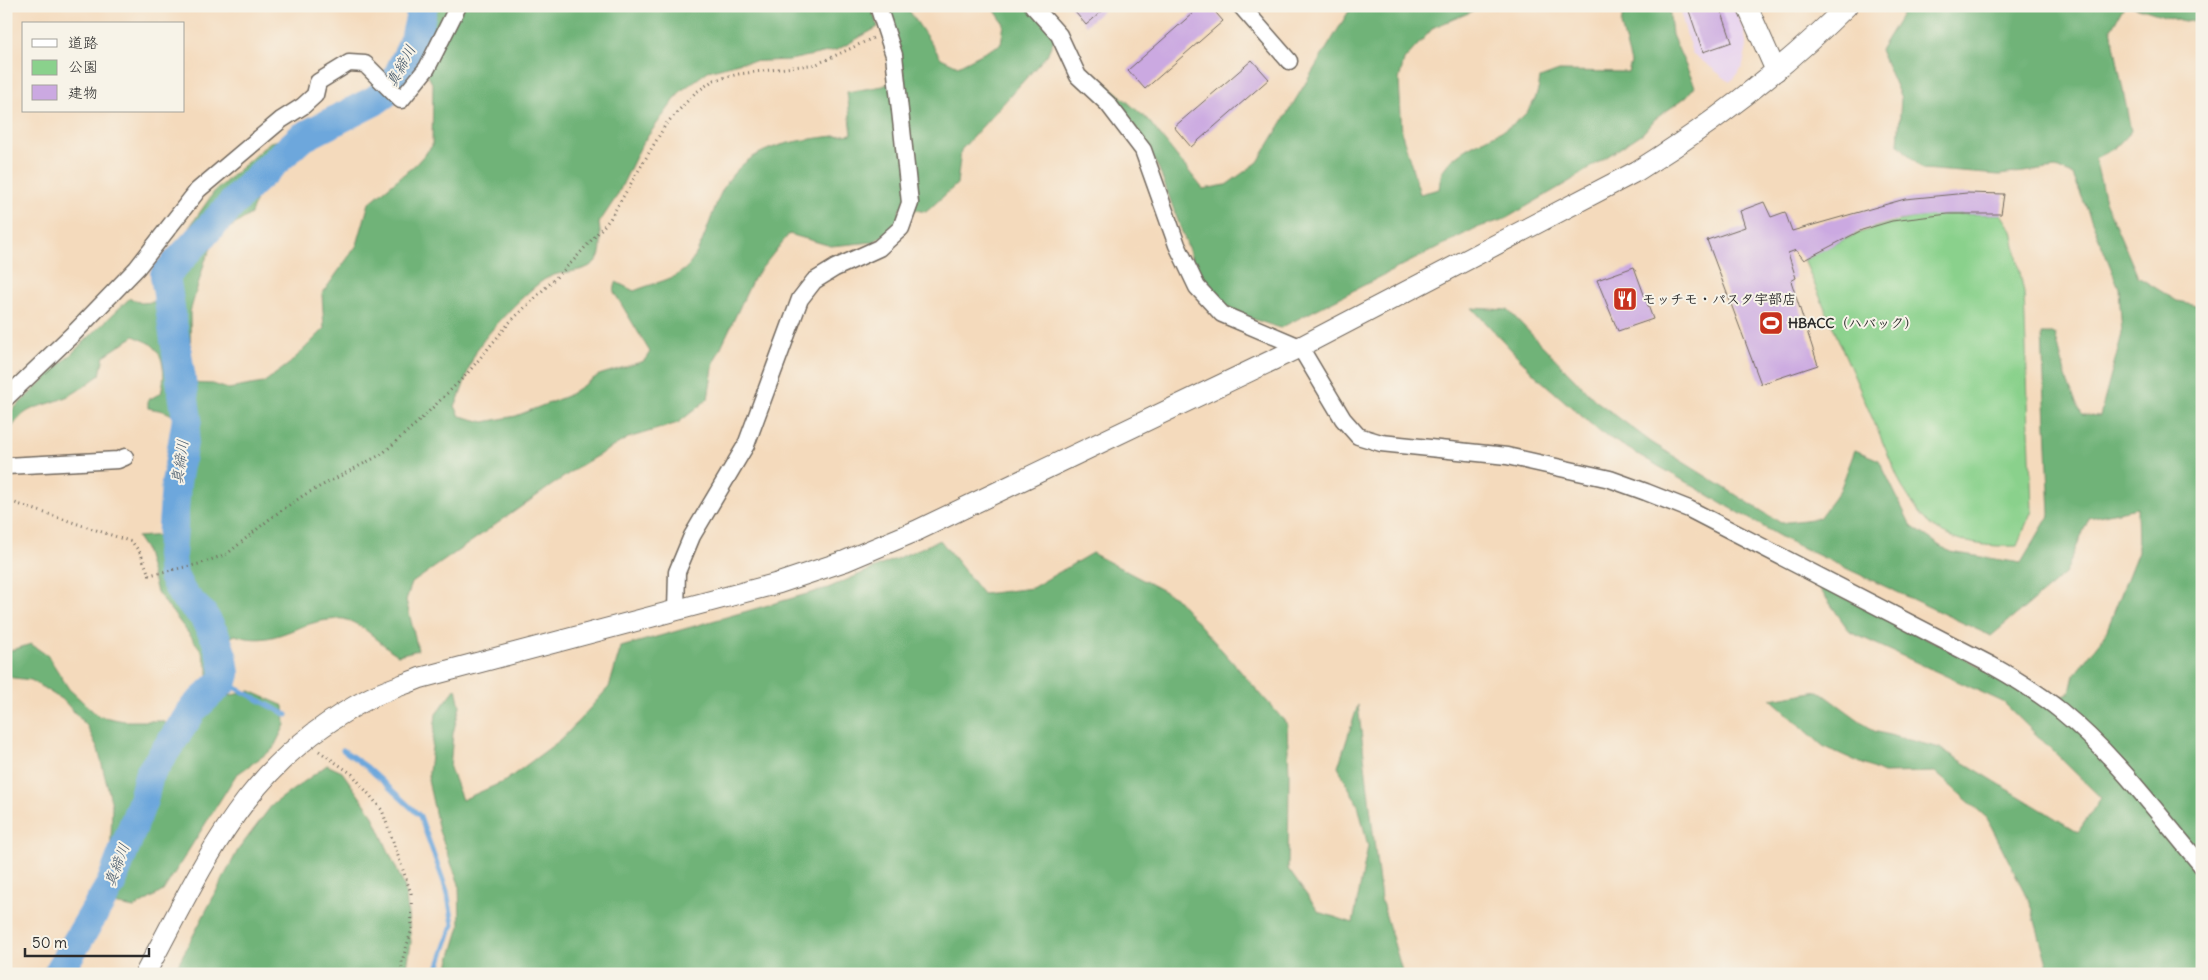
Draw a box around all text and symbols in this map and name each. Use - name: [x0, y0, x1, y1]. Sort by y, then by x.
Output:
- legend: [22, 22, 185, 112]
- text: 道路: [68, 33, 98, 52]
- water label: 真締川: [382, 41, 420, 90]
- text: 公園: [68, 57, 98, 76]
- text: 建物: [68, 83, 98, 102]
- restaurant icon: モッチモ・パスタ宇部店: [1612, 286, 1638, 312]
- place label: モッチモ・パスタ宇部店: [1642, 290, 1796, 308]
- sports icon: HBACC（ハバック）: [1758, 310, 1784, 336]
- place label: HBACC（ハバック）: [1788, 314, 1918, 332]
- water label: 真締川: [167, 438, 192, 486]
- water label: 真締川: [100, 840, 133, 889]
- scale bar: [25, 925, 149, 957]
- text: 50 m: [32, 933, 67, 952]

